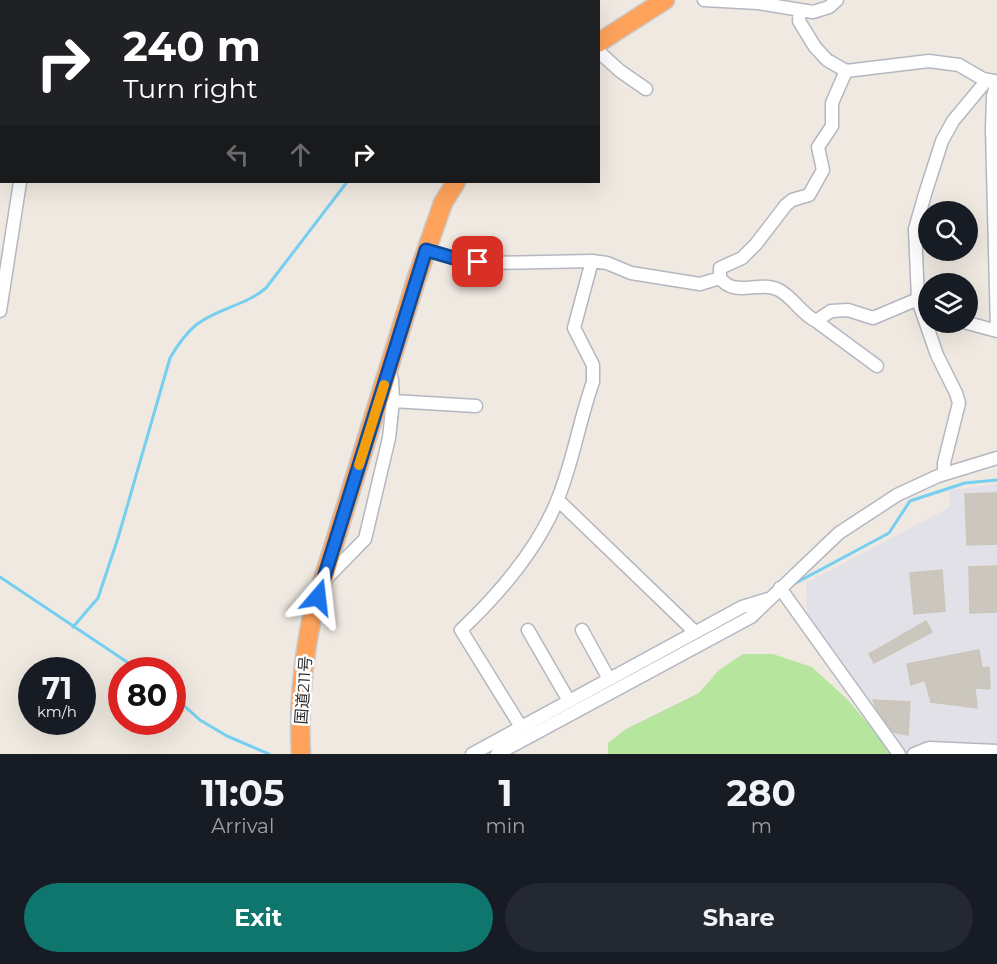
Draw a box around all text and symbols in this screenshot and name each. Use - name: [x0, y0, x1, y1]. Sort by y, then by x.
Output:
- text: 240 m: [123, 20, 261, 72]
- icon: right: [24, 24, 102, 102]
- text: Turn right: [123, 72, 258, 105]
- icon: left: [221, 138, 254, 171]
- icon: ahead: [284, 138, 317, 171]
- icon: right: [347, 138, 380, 171]
- map controls: [918, 201, 978, 333]
- button: search: [918, 201, 978, 261]
- pin: [452, 236, 503, 287]
- icon: arrive: [461, 245, 494, 278]
- button: layers: [918, 273, 978, 333]
- position arrow: [286, 565, 350, 629]
- street label: 国道211号: [292, 655, 315, 725]
- speed limit sign: 80: [108, 657, 186, 735]
- text: 71: [42, 670, 72, 707]
- text: km/h: [37, 702, 77, 721]
- text: 11:05: [201, 771, 285, 815]
- text: 1: [498, 771, 513, 815]
- text: 280: [727, 771, 796, 815]
- text: Arrival: [211, 814, 274, 838]
- text: min: [485, 814, 526, 838]
- text: m: [751, 814, 772, 838]
- button: Exit: [24, 883, 493, 952]
- button: Share: [505, 883, 973, 952]

